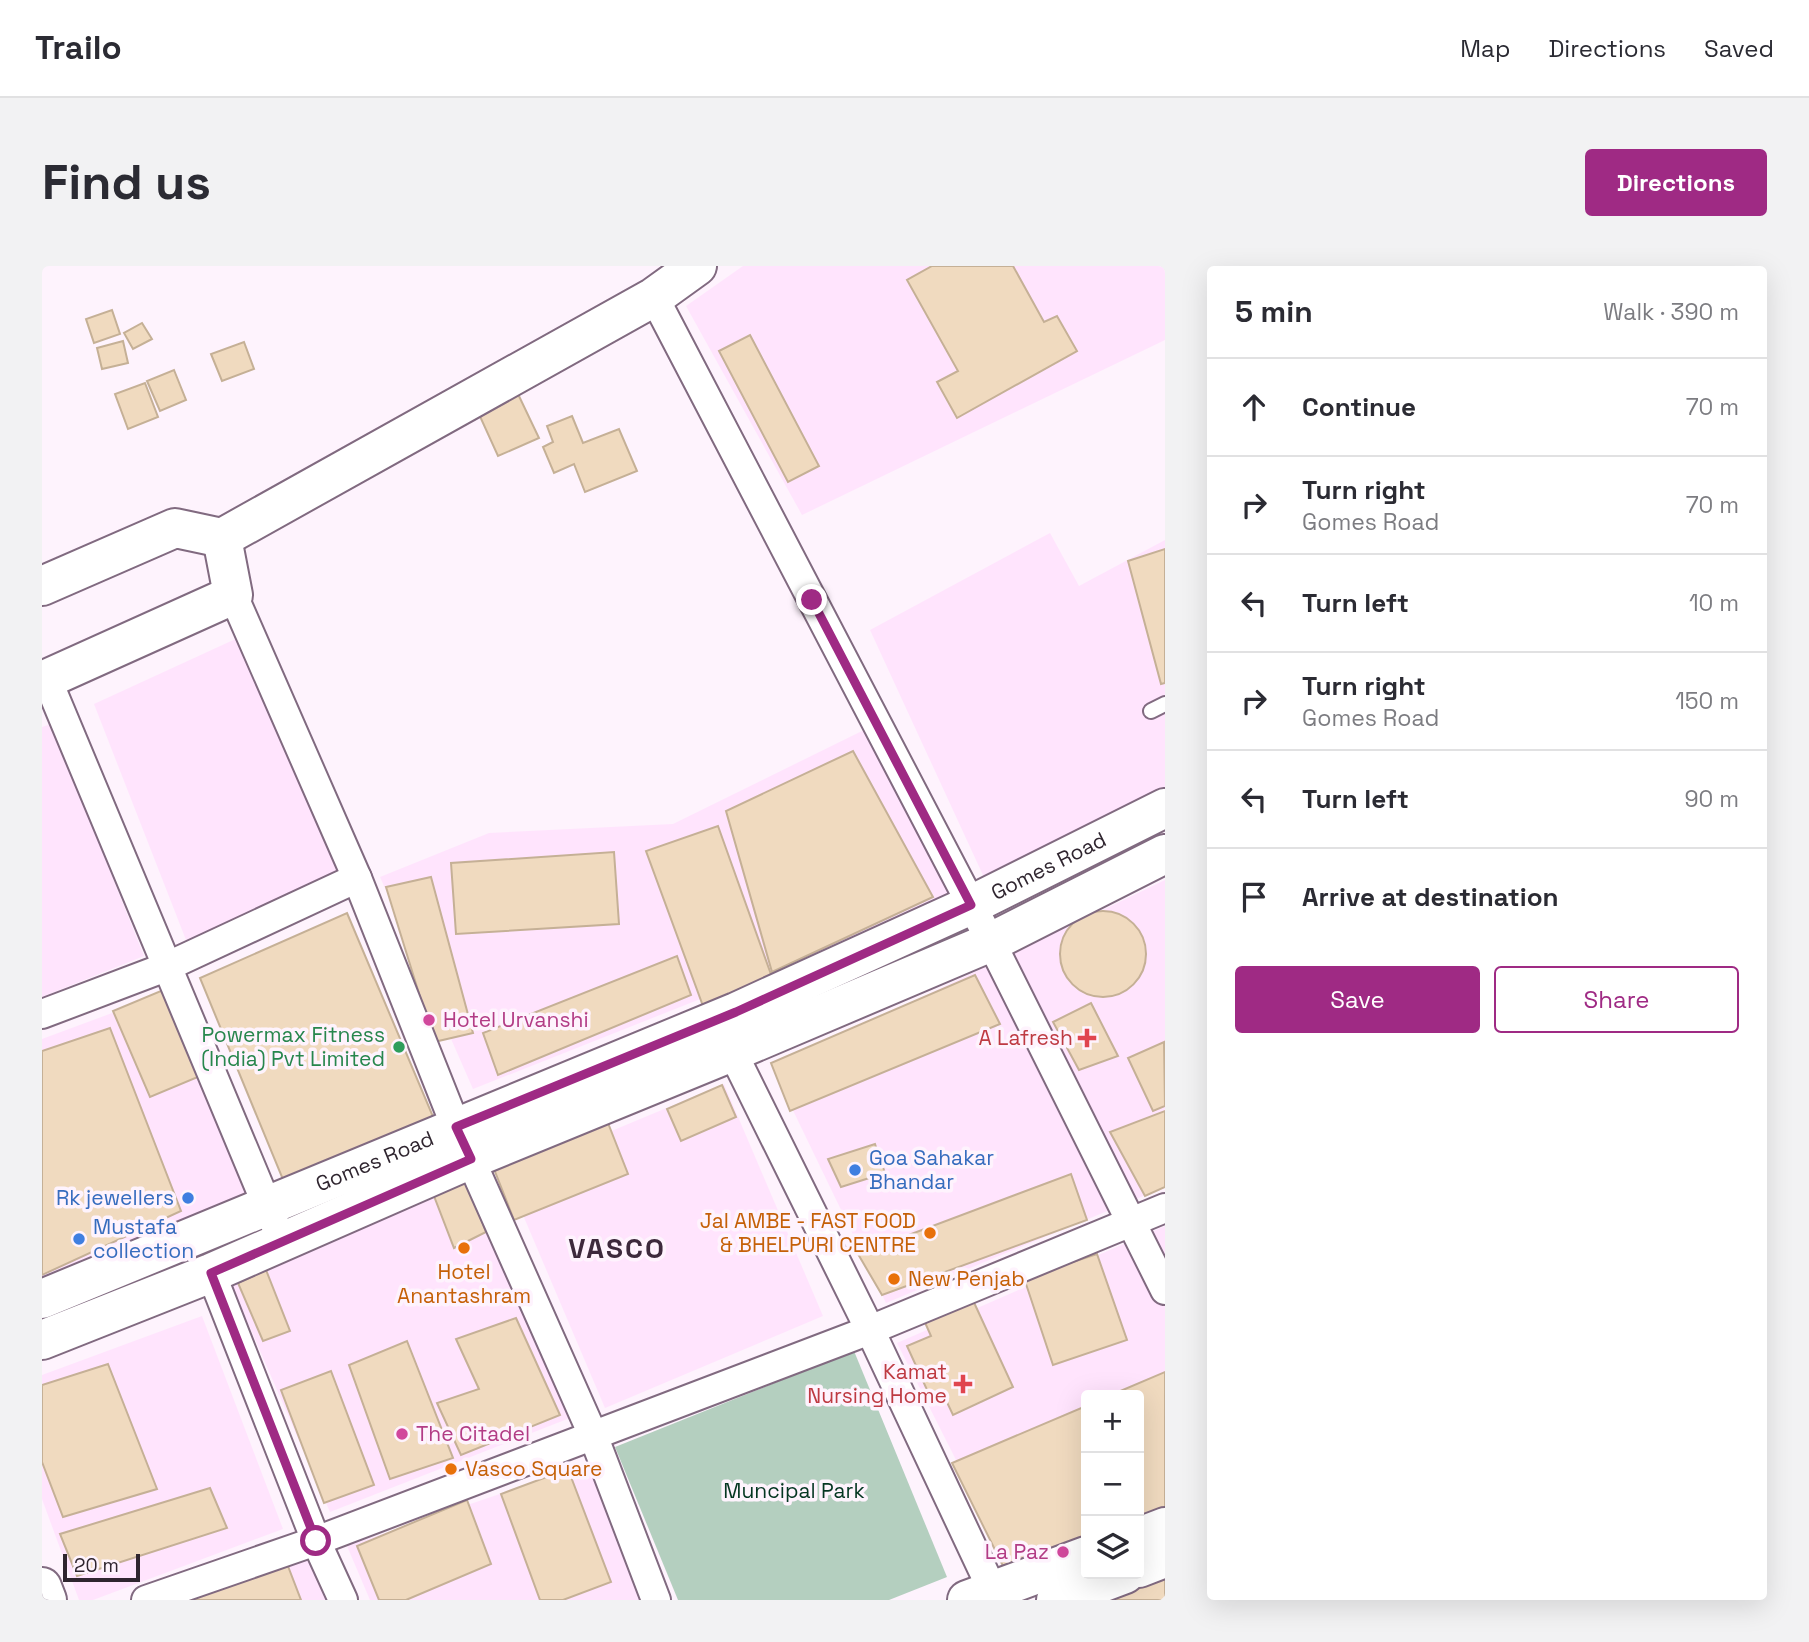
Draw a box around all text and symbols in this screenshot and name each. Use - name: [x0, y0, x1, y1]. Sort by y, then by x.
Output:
- text: Trailo: [35, 27, 122, 69]
- text: Map: [1460, 33, 1510, 64]
- text: Directions: [1548, 33, 1666, 64]
- text: Saved: [1704, 33, 1774, 64]
- button: Directions: [1585, 149, 1767, 216]
- text: Find us: [42, 151, 211, 213]
- text: 5 min: [1235, 292, 1313, 331]
- text: Walk · 390 m: [1603, 297, 1739, 327]
- icon: ahead: [1235, 388, 1273, 426]
- text: Continue: [1302, 390, 1416, 424]
- text: 70 m: [1686, 392, 1739, 422]
- text: Turn right: [1302, 473, 1426, 507]
- icon: right: [1235, 486, 1273, 524]
- text: 70 m: [1686, 490, 1739, 520]
- text: Gomes Road: [1302, 507, 1439, 537]
- route end: [796, 584, 827, 615]
- icon: left: [1235, 584, 1273, 622]
- text: Turn left: [1302, 586, 1409, 620]
- text: 10 m: [1689, 588, 1739, 618]
- text: Turn right: [1302, 669, 1426, 703]
- icon: right: [1235, 682, 1273, 720]
- text: 150 m: [1675, 686, 1739, 716]
- text: Gomes Road: [1302, 703, 1439, 733]
- icon: left: [1235, 780, 1273, 818]
- text: Turn left: [1302, 782, 1409, 816]
- text: 90 m: [1684, 784, 1739, 814]
- street label: Gomes Road: [986, 826, 1111, 906]
- icon: arrive: [1235, 878, 1273, 916]
- text: Arrive at destination: [1302, 880, 1559, 914]
- button: Save: [1235, 966, 1480, 1033]
- button: Share: [1494, 966, 1739, 1033]
- place label: Hotel Urvanshi: [443, 1006, 589, 1033]
- marker: Hotel Urvanshi: [421, 1012, 437, 1028]
- place label: Powermax Fitness (India) Pvt Limited: [201, 1021, 385, 1072]
- place label: A Lafresh: [979, 1024, 1073, 1051]
- marker: A Lafresh: [1079, 1030, 1095, 1046]
- marker: Powermax Fitness (India) Pvt Limited: [391, 1039, 407, 1055]
- street label: Gomes Road: [311, 1125, 438, 1197]
- place label: Goa Sahakar Bhandar: [869, 1144, 994, 1195]
- marker: Goa Sahakar Bhandar: [847, 1162, 863, 1178]
- place label: Rk jewellers: [56, 1184, 174, 1211]
- marker: Rk jewellers: [180, 1190, 196, 1206]
- place label: JaI AMBE - FAST FOOD & BHELPURI CENTRE: [700, 1207, 916, 1258]
- place label: Mustafa collection: [93, 1213, 194, 1264]
- marker: JaI AMBE - FAST FOOD & BHELPURI CENTRE: [922, 1225, 938, 1241]
- district label: VASCO: [568, 1230, 666, 1266]
- marker: Mustafa collection: [71, 1231, 87, 1247]
- marker: Hotel Anantashram: [456, 1240, 472, 1256]
- place label: Hotel Anantashram: [397, 1258, 531, 1309]
- place label: New Penjab: [908, 1265, 1025, 1292]
- marker: New Penjab: [886, 1271, 902, 1287]
- place label: Kamat Nursing Home: [807, 1358, 947, 1409]
- marker: Kamat Nursing Home: [953, 1374, 973, 1394]
- map controls: [1081, 1390, 1144, 1579]
- button: +: [1081, 1390, 1144, 1453]
- place label: The Citadel: [416, 1420, 530, 1447]
- marker: The Citadel: [394, 1426, 410, 1442]
- button: −: [1081, 1453, 1144, 1516]
- place label: Vasco Square: [465, 1455, 603, 1482]
- marker: Vasco Square: [443, 1461, 459, 1477]
- park label: Muncipal Park: [723, 1477, 865, 1504]
- button: layers: [1081, 1516, 1144, 1579]
- route start: [300, 1525, 331, 1556]
- place label: La Paz: [985, 1538, 1049, 1565]
- marker: La Paz: [1055, 1544, 1071, 1560]
- scale bar: [63, 1551, 140, 1583]
- text: 20 m: [74, 1553, 119, 1578]

